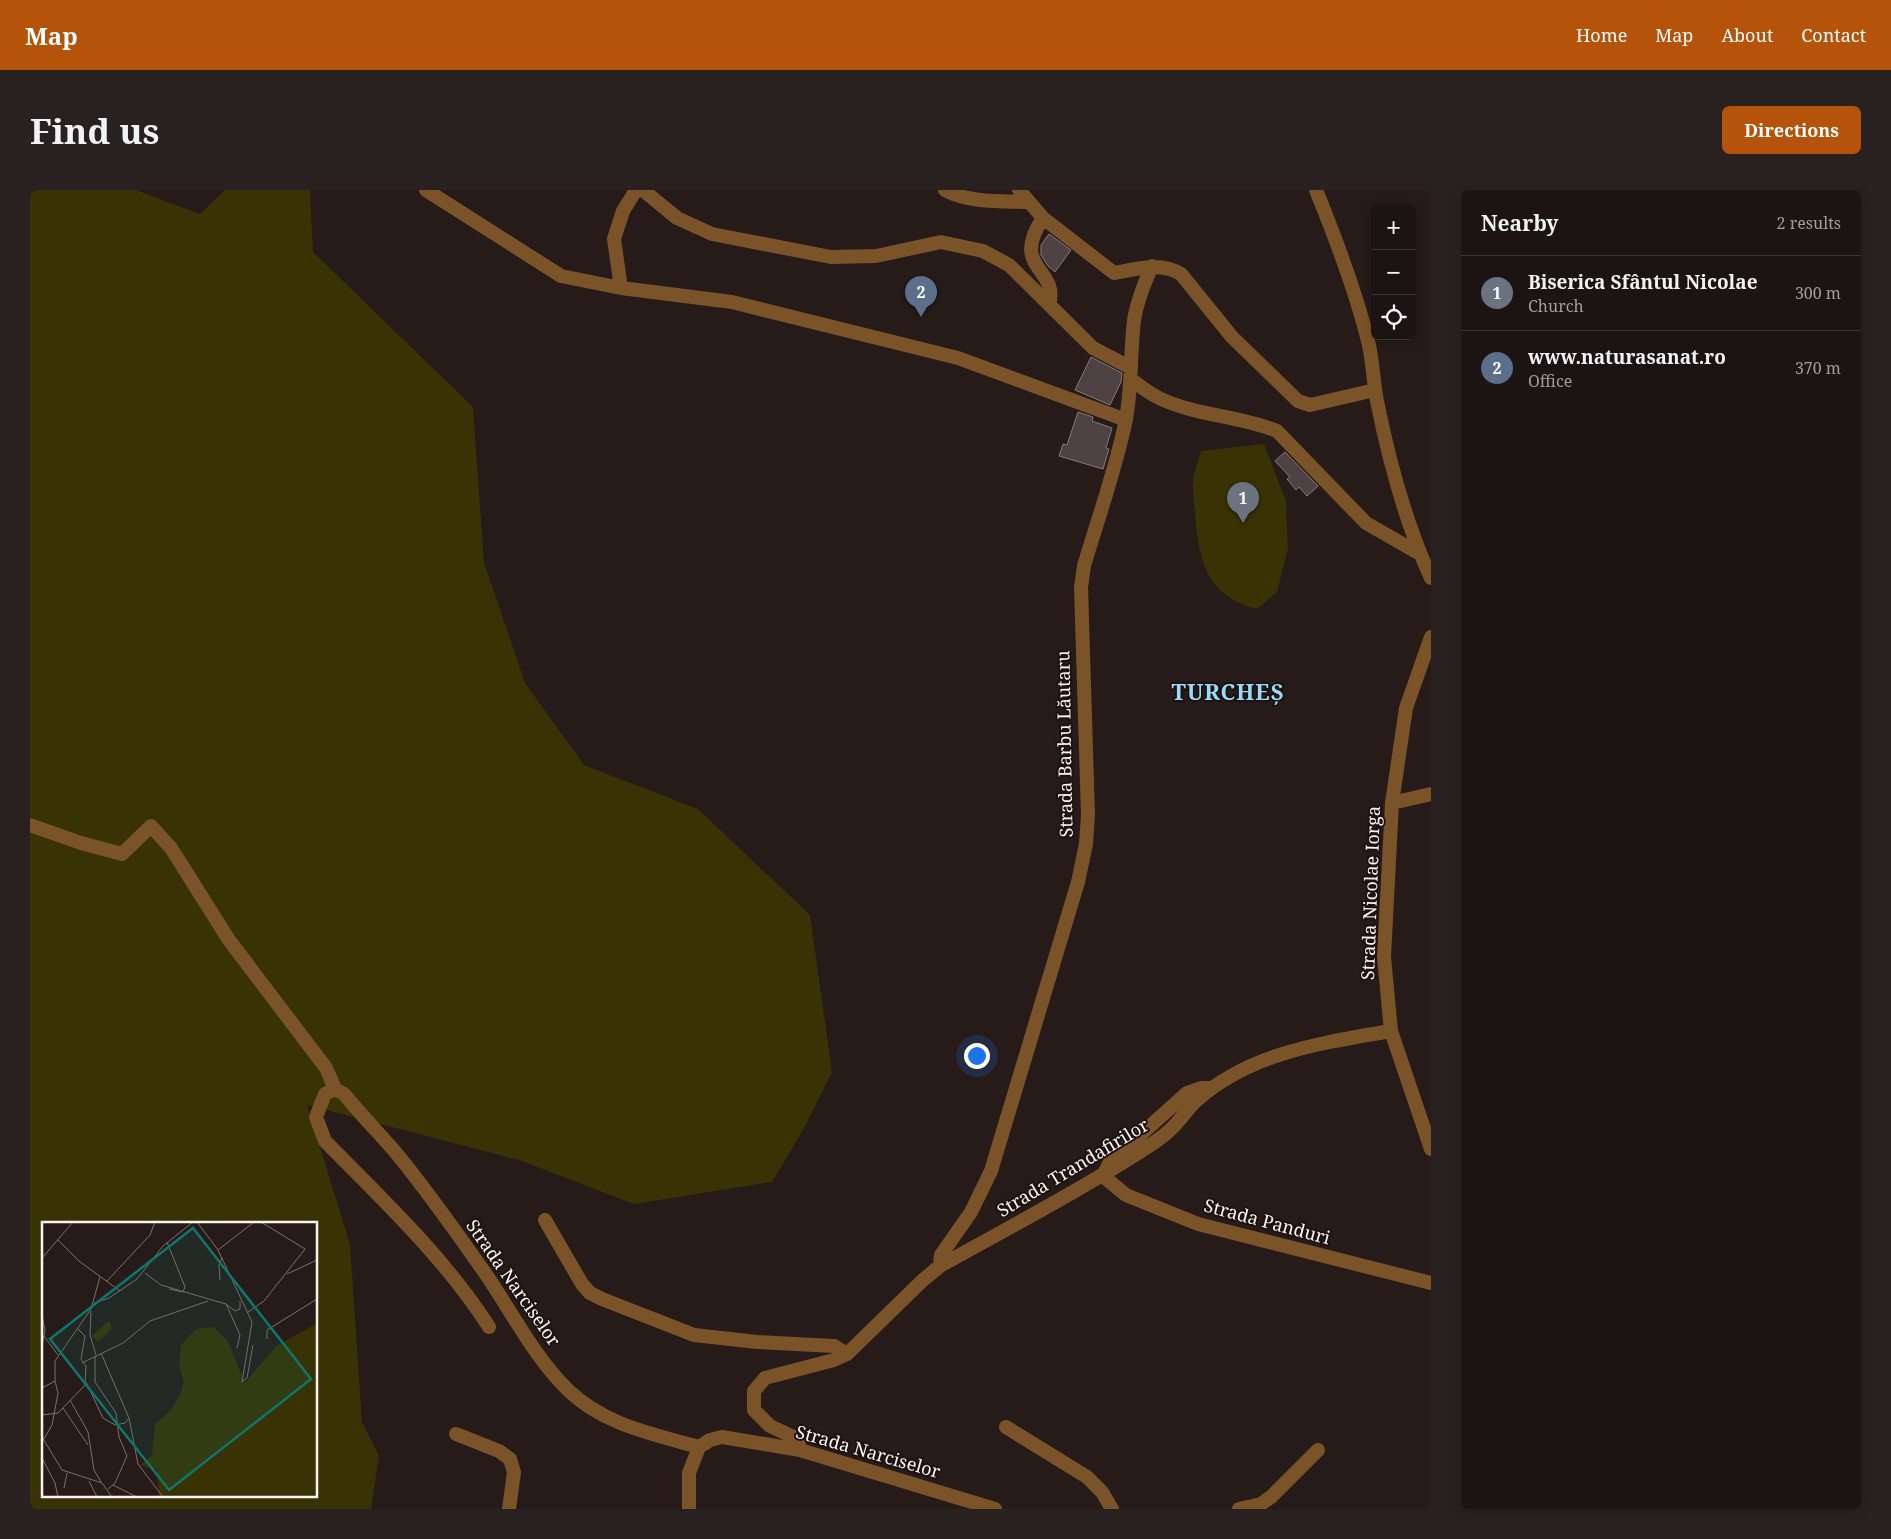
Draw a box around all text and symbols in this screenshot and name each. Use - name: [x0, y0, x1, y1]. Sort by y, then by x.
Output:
- text: Map: [25, 19, 78, 52]
- text: Home: [1576, 23, 1627, 47]
- text: Map: [1655, 23, 1693, 47]
- text: About: [1721, 23, 1773, 47]
- text: Contact: [1801, 23, 1866, 47]
- button: Directions: [1722, 106, 1861, 154]
- text: Find us: [30, 107, 159, 154]
- map controls: [1371, 205, 1416, 340]
- button: +: [1371, 205, 1416, 250]
- text: Nearby: [1481, 209, 1559, 237]
- text: 2 results: [1777, 212, 1841, 234]
- button: −: [1371, 250, 1416, 295]
- text: Biserica Sfântul Nicolae: [1528, 269, 1758, 295]
- pin: 2: [905, 276, 937, 317]
- text: 1: [1492, 282, 1502, 304]
- text: 300 m: [1795, 282, 1841, 304]
- button: locate: [1371, 295, 1416, 340]
- text: Church: [1528, 295, 1584, 317]
- text: www.naturasanat.ro: [1528, 344, 1726, 370]
- text: 2: [1492, 357, 1502, 379]
- text: 370 m: [1795, 357, 1841, 379]
- text: Office: [1528, 370, 1572, 392]
- pin: 1: [1227, 482, 1259, 523]
- street label: Strada Barbu Lăutaru: [1050, 650, 1078, 838]
- district label: TURCHEȘ: [1172, 676, 1284, 706]
- street label: Strada Nicolae Iorga: [1355, 805, 1385, 980]
- your location: [964, 1043, 990, 1069]
- street label: Strada Trandafirilor: [992, 1112, 1153, 1222]
- street label: Strada Panduri: [1202, 1193, 1333, 1249]
- street label: Strada Narciselor: [461, 1214, 567, 1351]
- inset map: [42, 1222, 318, 1496]
- street label: Strada Narciselor: [793, 1419, 944, 1483]

